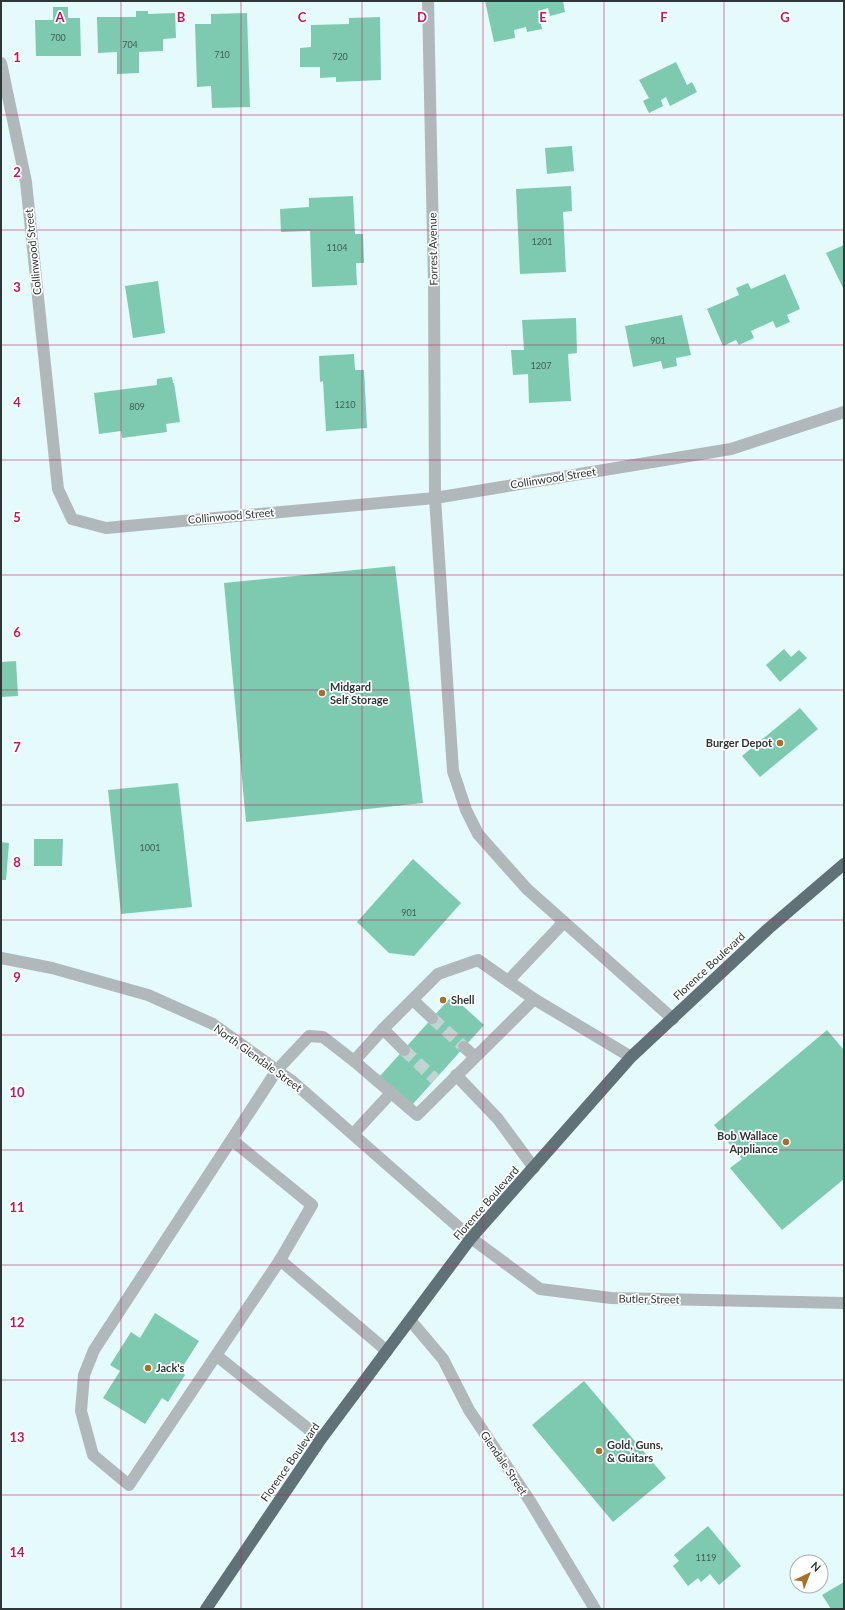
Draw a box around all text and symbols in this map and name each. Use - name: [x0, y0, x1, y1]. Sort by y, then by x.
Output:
- text: A: [54, 9, 65, 25]
- text: B: [177, 9, 186, 25]
- text: C: [298, 9, 307, 25]
- text: D: [417, 9, 427, 25]
- text: E: [539, 9, 547, 25]
- text: F: [660, 9, 668, 25]
- text: G: [780, 9, 790, 25]
- house number: 700: [50, 32, 66, 43]
- house number: 704: [122, 39, 138, 50]
- text: 1: [13, 49, 21, 65]
- house number: 710: [214, 49, 230, 60]
- house number: 720: [332, 51, 348, 62]
- text: 2: [13, 164, 21, 180]
- street label: Collinwood Street: [22, 208, 43, 296]
- street label: Forrest Avenue: [425, 212, 440, 286]
- house number: 1201: [532, 236, 552, 247]
- house number: 1104: [327, 242, 347, 253]
- text: 3: [13, 279, 21, 295]
- house number: 901: [650, 335, 666, 346]
- house number: 1207: [531, 360, 551, 371]
- text: 4: [13, 394, 21, 410]
- house number: 1210: [335, 399, 355, 410]
- house number: 809: [129, 401, 145, 412]
- street label: Collinwood Street: [509, 464, 597, 491]
- street label: Collinwood Street: [187, 505, 275, 526]
- text: 5: [13, 509, 21, 525]
- text: 6: [13, 624, 21, 640]
- place label: Midgard Self Storage: [330, 680, 389, 706]
- marker: Midgard Self Storage: [317, 688, 327, 698]
- place label: Burger Depot: [706, 736, 773, 749]
- marker: Burger Depot: [775, 738, 785, 748]
- text: 7: [13, 739, 21, 755]
- house number: 1001: [140, 842, 160, 853]
- text: 8: [13, 854, 21, 870]
- house number: 901: [401, 907, 417, 918]
- street label: Florence Boulevard: [670, 929, 747, 1002]
- text: 9: [13, 969, 21, 985]
- place label: Shell: [451, 993, 475, 1006]
- marker: Shell: [438, 995, 448, 1005]
- street label: North Glendale Street: [212, 1021, 305, 1094]
- text: 10: [9, 1084, 25, 1100]
- place label: Bob Wallace Appliance: [717, 1129, 778, 1155]
- marker: Bob Wallace Appliance: [781, 1137, 791, 1147]
- street label: Florence Boulevard: [450, 1163, 521, 1242]
- text: 11: [9, 1199, 25, 1215]
- street label: Butler Street: [618, 1291, 680, 1306]
- text: 12: [9, 1314, 25, 1330]
- place label: Jack's: [156, 1361, 184, 1374]
- marker: Jack's: [143, 1363, 153, 1373]
- street label: Florence Boulevard: [258, 1420, 322, 1504]
- street label: Glendale Street: [478, 1428, 531, 1497]
- text: 13: [9, 1429, 25, 1445]
- place label: Gold, Guns, & Guitars: [607, 1438, 664, 1464]
- marker: Gold, Guns, & Guitars: [594, 1446, 604, 1456]
- text: 14: [9, 1544, 25, 1560]
- house number: 1119: [696, 1552, 716, 1563]
- north arrow: [789, 1554, 829, 1594]
- text: N: [809, 1559, 824, 1574]

